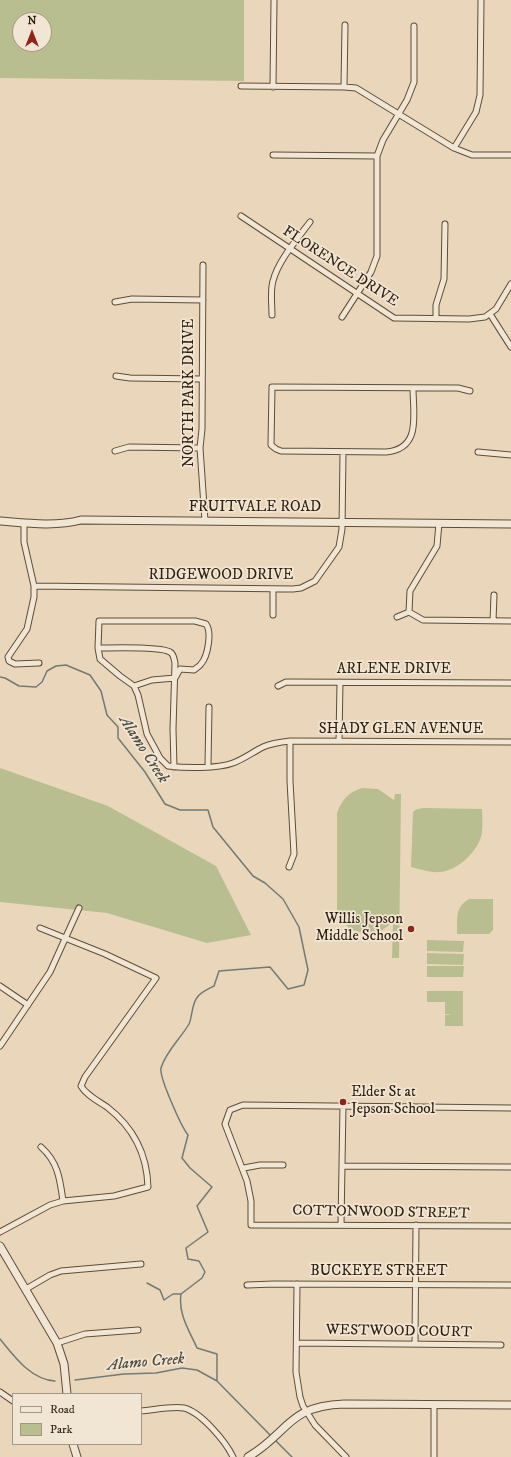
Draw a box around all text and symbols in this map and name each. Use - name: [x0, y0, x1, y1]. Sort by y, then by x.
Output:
- north arrow: [12, 12, 52, 52]
- text: N: [27, 14, 37, 28]
- street label: FLORENCE DRIVE: [279, 223, 401, 311]
- street label: NORTH PARK DRIVE: [181, 319, 199, 467]
- street label: FRUITVALE ROAD: [189, 499, 321, 517]
- street label: RIDGEWOOD DRIVE: [149, 567, 293, 585]
- street label: ARLENE DRIVE: [337, 661, 451, 679]
- water label: Alamo Creek: [114, 712, 172, 788]
- street label: SHADY GLEN AVENUE: [319, 721, 483, 739]
- place label: Willis Jepson Middle School: [315, 911, 403, 946]
- marker: Willis Jepson Middle School: [406, 924, 416, 934]
- place label: Elder St at Jepson School: [351, 1084, 435, 1119]
- marker: Elder St at Jepson School: [338, 1097, 348, 1107]
- street label: COTTONWOOD STREET: [292, 1202, 470, 1224]
- street label: BUCKEYE STREET: [310, 1263, 448, 1281]
- street label: WESTWOOD COURT: [326, 1322, 472, 1342]
- water label: Alamo Creek: [107, 1350, 185, 1376]
- legend: [12, 1393, 142, 1445]
- text: Road: [50, 1402, 75, 1417]
- text: Park: [50, 1422, 72, 1437]

